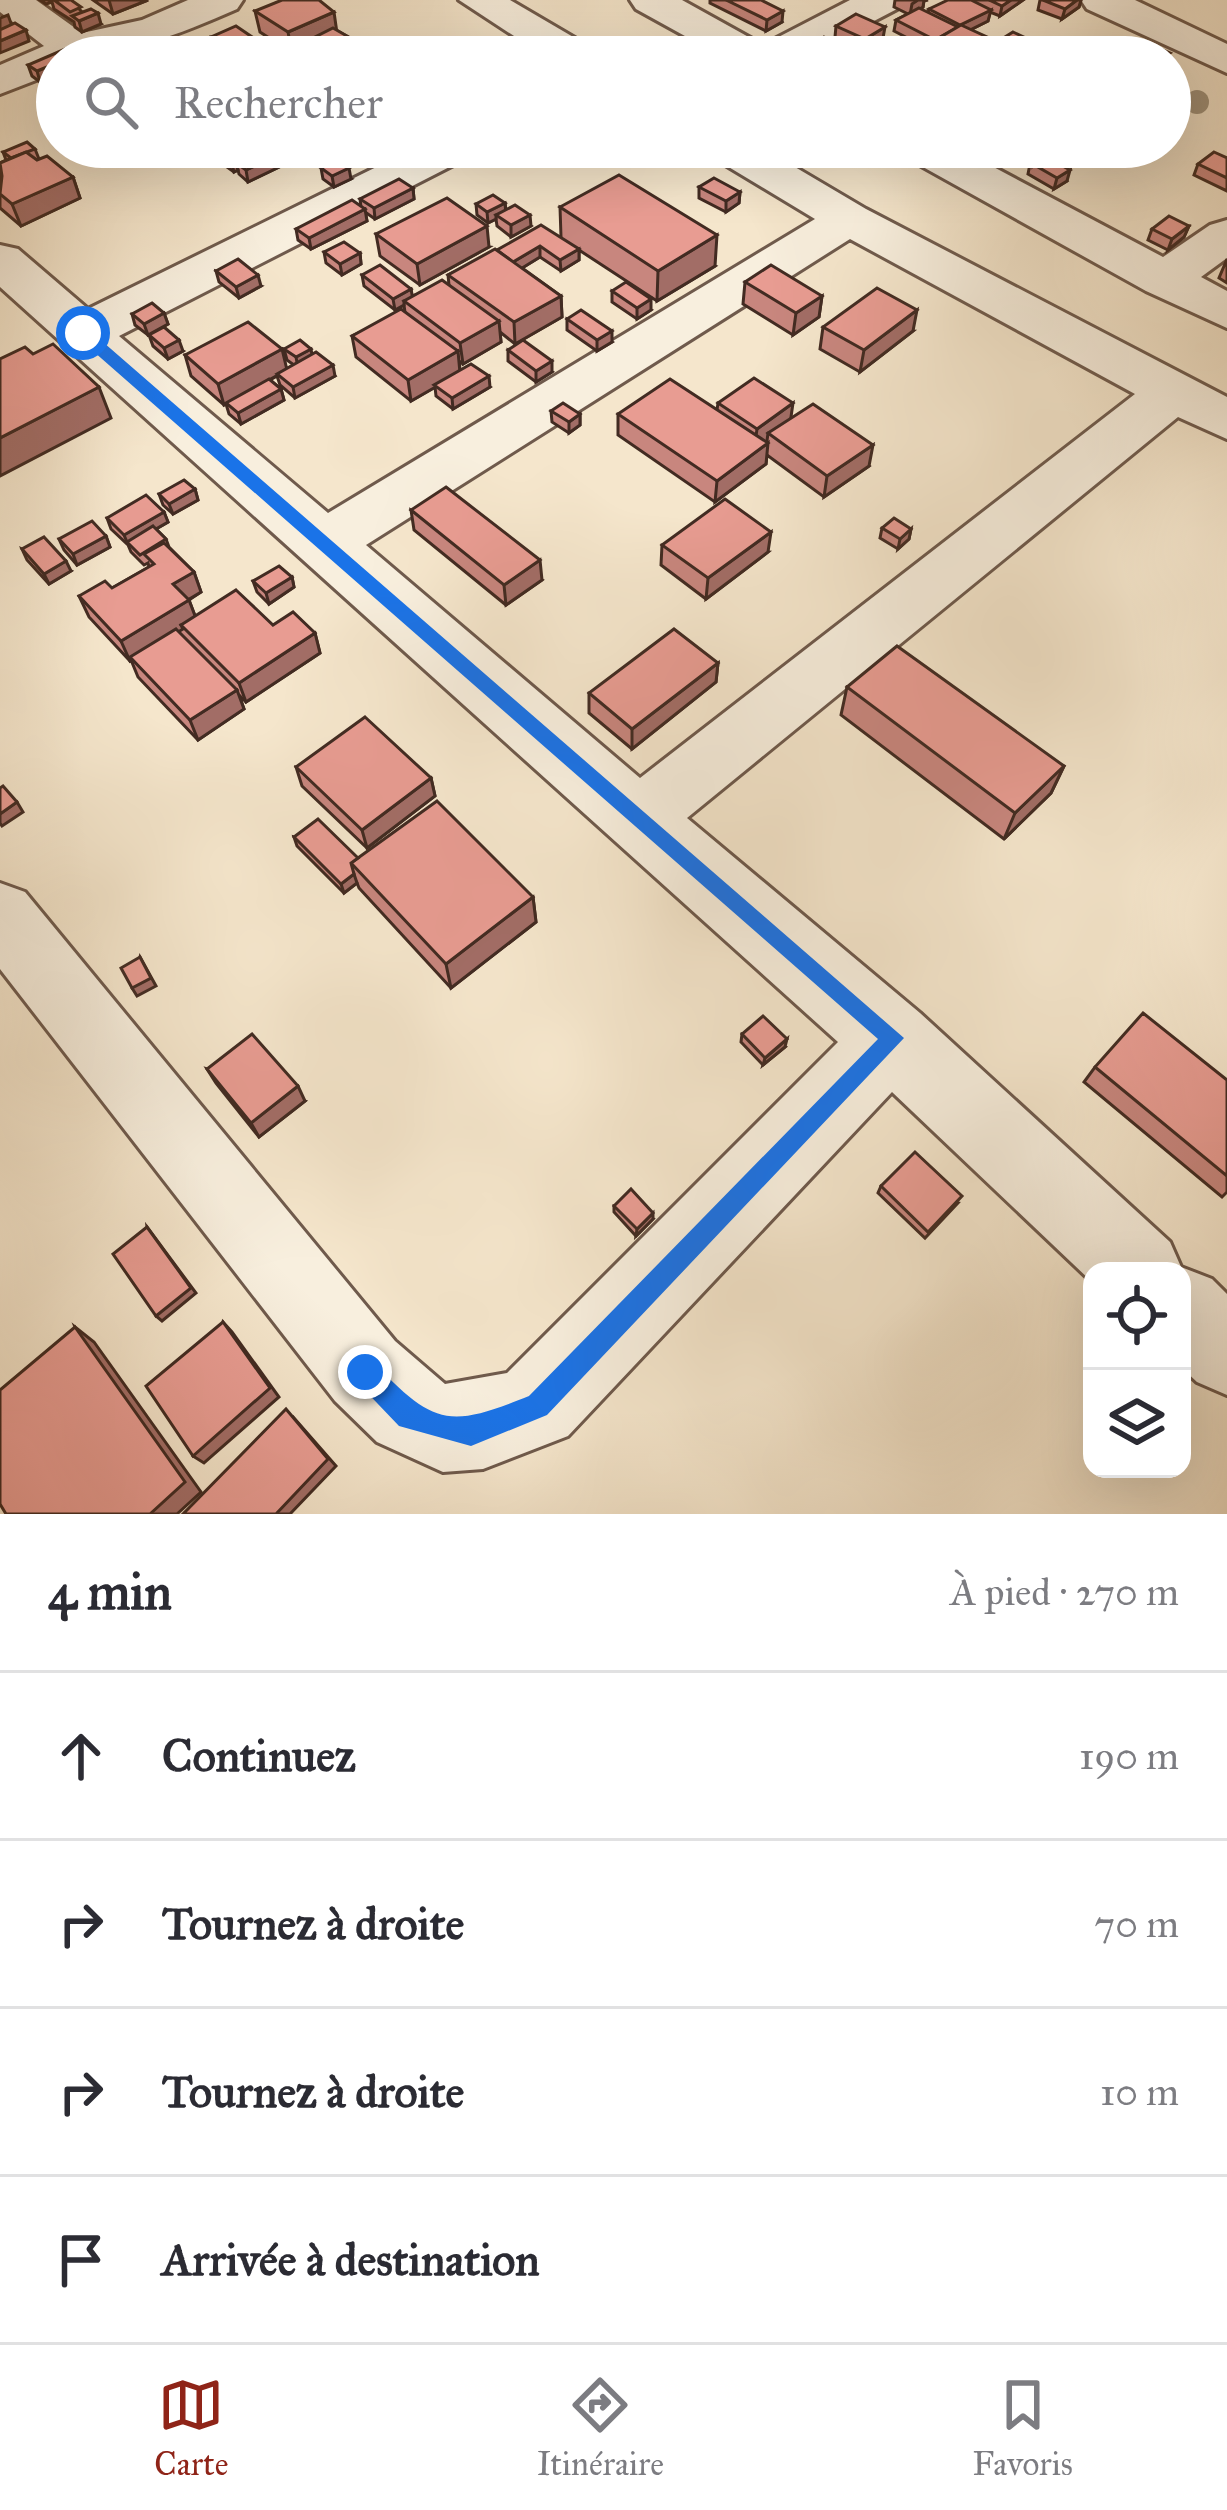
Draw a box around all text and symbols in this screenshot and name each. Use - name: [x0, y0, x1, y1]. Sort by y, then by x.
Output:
- search box: [36, 36, 1191, 168]
- icon: search: [78, 69, 144, 135]
- text: Rechercher: [174, 75, 383, 130]
- route start: [56, 306, 110, 360]
- map controls: [1083, 1262, 1191, 1478]
- button: locate: [1083, 1262, 1191, 1370]
- route end: [338, 1345, 392, 1399]
- button: layers: [1083, 1370, 1191, 1478]
- text: 4 min: [48, 1561, 172, 1623]
- text: À pied · 270 m: [950, 1568, 1179, 1616]
- icon: ahead: [48, 1723, 114, 1789]
- text: Continuez: [162, 1728, 356, 1783]
- text: 190 m: [1079, 1732, 1179, 1780]
- icon: right: [48, 1891, 114, 1957]
- text: Tournez à droite: [162, 1896, 464, 1951]
- text: 70 m: [1094, 1900, 1179, 1948]
- icon: right: [48, 2059, 114, 2125]
- text: Tournez à droite: [162, 2064, 464, 2119]
- text: 10 m: [1100, 2068, 1179, 2116]
- icon: arrive: [48, 2227, 114, 2293]
- text: Arrivée à destination: [162, 2232, 540, 2287]
- tab: Carte: [154, 2372, 228, 2484]
- tab: Itinéraire: [537, 2372, 664, 2484]
- tab: Favoris: [972, 2372, 1073, 2484]

